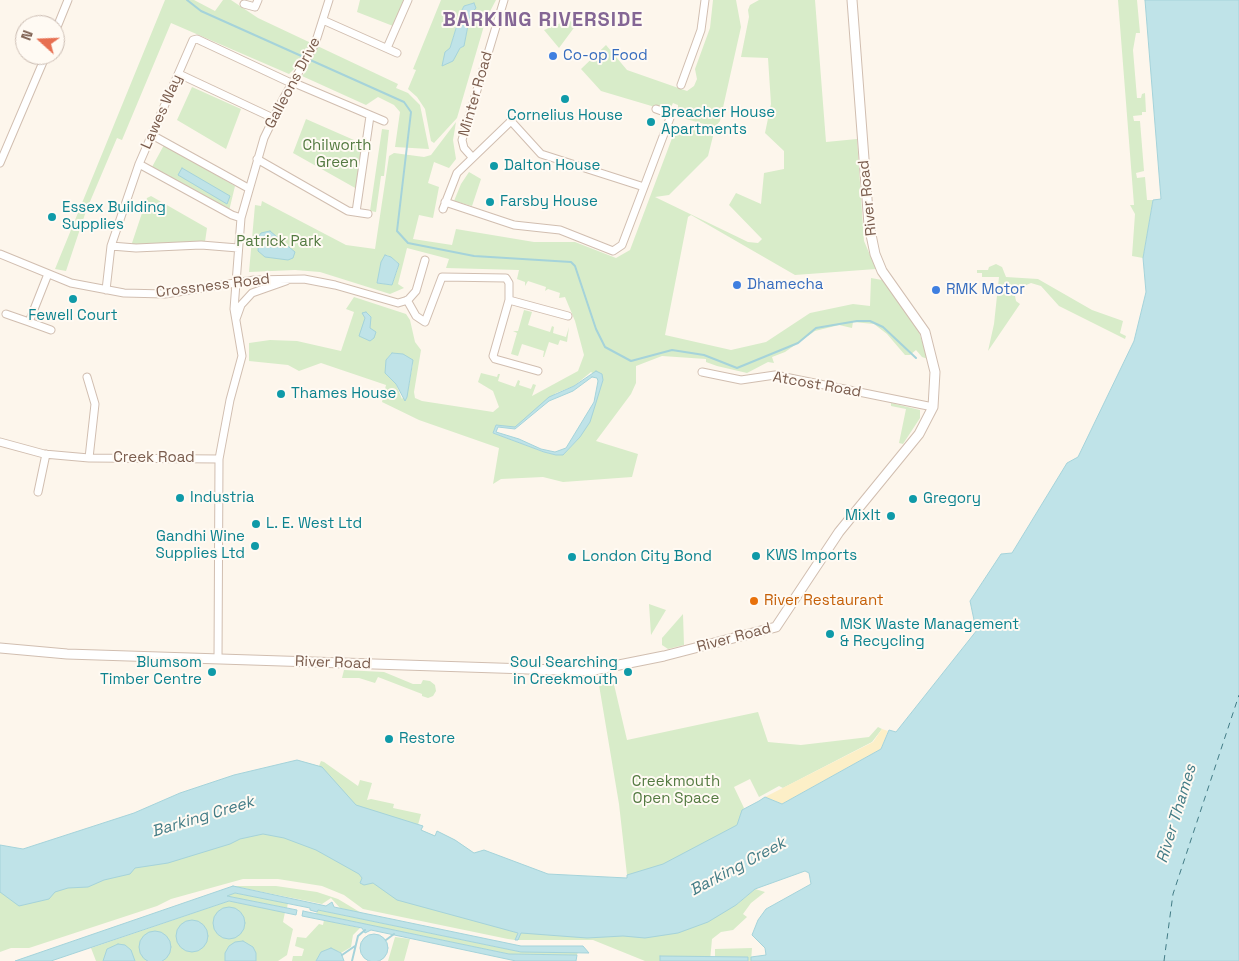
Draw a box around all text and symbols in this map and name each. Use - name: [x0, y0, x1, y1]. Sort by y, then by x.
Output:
- district label: BARKING RIVERSIDE: [440, 9, 646, 33]
- north arrow: [15, 15, 65, 65]
- text: N: [17, 28, 37, 43]
- street label: Galleons Drive: [261, 34, 325, 132]
- place label: Co-op Food: [563, 47, 648, 65]
- street label: Minter Road: [455, 49, 497, 139]
- marker: Co-op Food: [547, 50, 559, 62]
- street label: Lawes Way: [138, 72, 186, 152]
- marker: Cornelius House: [559, 93, 571, 105]
- place label: Breacher House Apartments: [661, 104, 775, 139]
- place label: Cornelius House: [507, 107, 623, 125]
- marker: Breacher House Apartments: [645, 116, 657, 128]
- park label: Chilworth Green: [302, 137, 372, 172]
- place label: Dalton House: [504, 157, 600, 175]
- street label: River Road: [855, 159, 881, 237]
- marker: Dalton House: [488, 160, 500, 172]
- place label: Farsby House: [500, 193, 598, 211]
- marker: Farsby House: [484, 196, 496, 208]
- place label: Essex Building Supplies: [62, 199, 166, 234]
- marker: Essex Building Supplies: [46, 211, 58, 223]
- park label: Patrick Park: [236, 233, 322, 251]
- street label: Crossness Road: [155, 270, 271, 302]
- place label: Dhamecha: [747, 276, 823, 294]
- marker: Dhamecha: [731, 279, 743, 291]
- place label: RMK Motor: [946, 281, 1025, 299]
- marker: RMK Motor: [930, 284, 942, 296]
- marker: Fewell Court: [67, 293, 79, 305]
- place label: Fewell Court: [28, 307, 118, 325]
- street label: Atcost Road: [771, 368, 863, 402]
- place label: Thames House: [291, 385, 396, 403]
- marker: Thames House: [275, 388, 287, 400]
- street label: Creek Road: [113, 449, 195, 467]
- place label: Industria: [190, 489, 254, 507]
- place label: Gregory: [923, 490, 981, 508]
- marker: Industria: [174, 492, 186, 504]
- marker: Gregory: [907, 493, 919, 505]
- place label: MixIt: [845, 507, 881, 525]
- marker: MixIt: [885, 510, 897, 522]
- place label: L. E. West Ltd: [266, 515, 362, 533]
- marker: L. E. West Ltd: [250, 518, 262, 530]
- place label: Gandhi Wine Supplies Ltd: [155, 528, 245, 563]
- marker: Gandhi Wine Supplies Ltd: [249, 540, 261, 552]
- place label: KWS Imports: [766, 547, 857, 565]
- place label: London City Bond: [582, 548, 712, 566]
- marker: KWS Imports: [750, 550, 762, 562]
- marker: London City Bond: [566, 551, 578, 563]
- place label: River Restaurant: [764, 592, 884, 610]
- marker: River Restaurant: [748, 595, 760, 607]
- place label: MSK Waste Management & Recycling: [840, 616, 1019, 651]
- street label: River Road: [695, 619, 773, 657]
- marker: MSK Waste Management & Recycling: [824, 628, 836, 640]
- street label: River Road: [295, 653, 371, 673]
- place label: Blumsom Timber Centre: [100, 654, 202, 689]
- place label: Soul Searching in Creekmouth: [510, 654, 618, 689]
- marker: Blumsom Timber Centre: [206, 666, 218, 678]
- marker: Soul Searching in Creekmouth: [622, 666, 634, 678]
- place label: Restore: [399, 730, 455, 748]
- marker: Restore: [383, 733, 395, 745]
- water label: River Thames: [1153, 762, 1201, 866]
- park label: Creekmouth Open Space: [632, 773, 720, 808]
- water label: Barking Creek: [149, 792, 257, 842]
- water label: Barking Creek: [687, 834, 789, 900]

